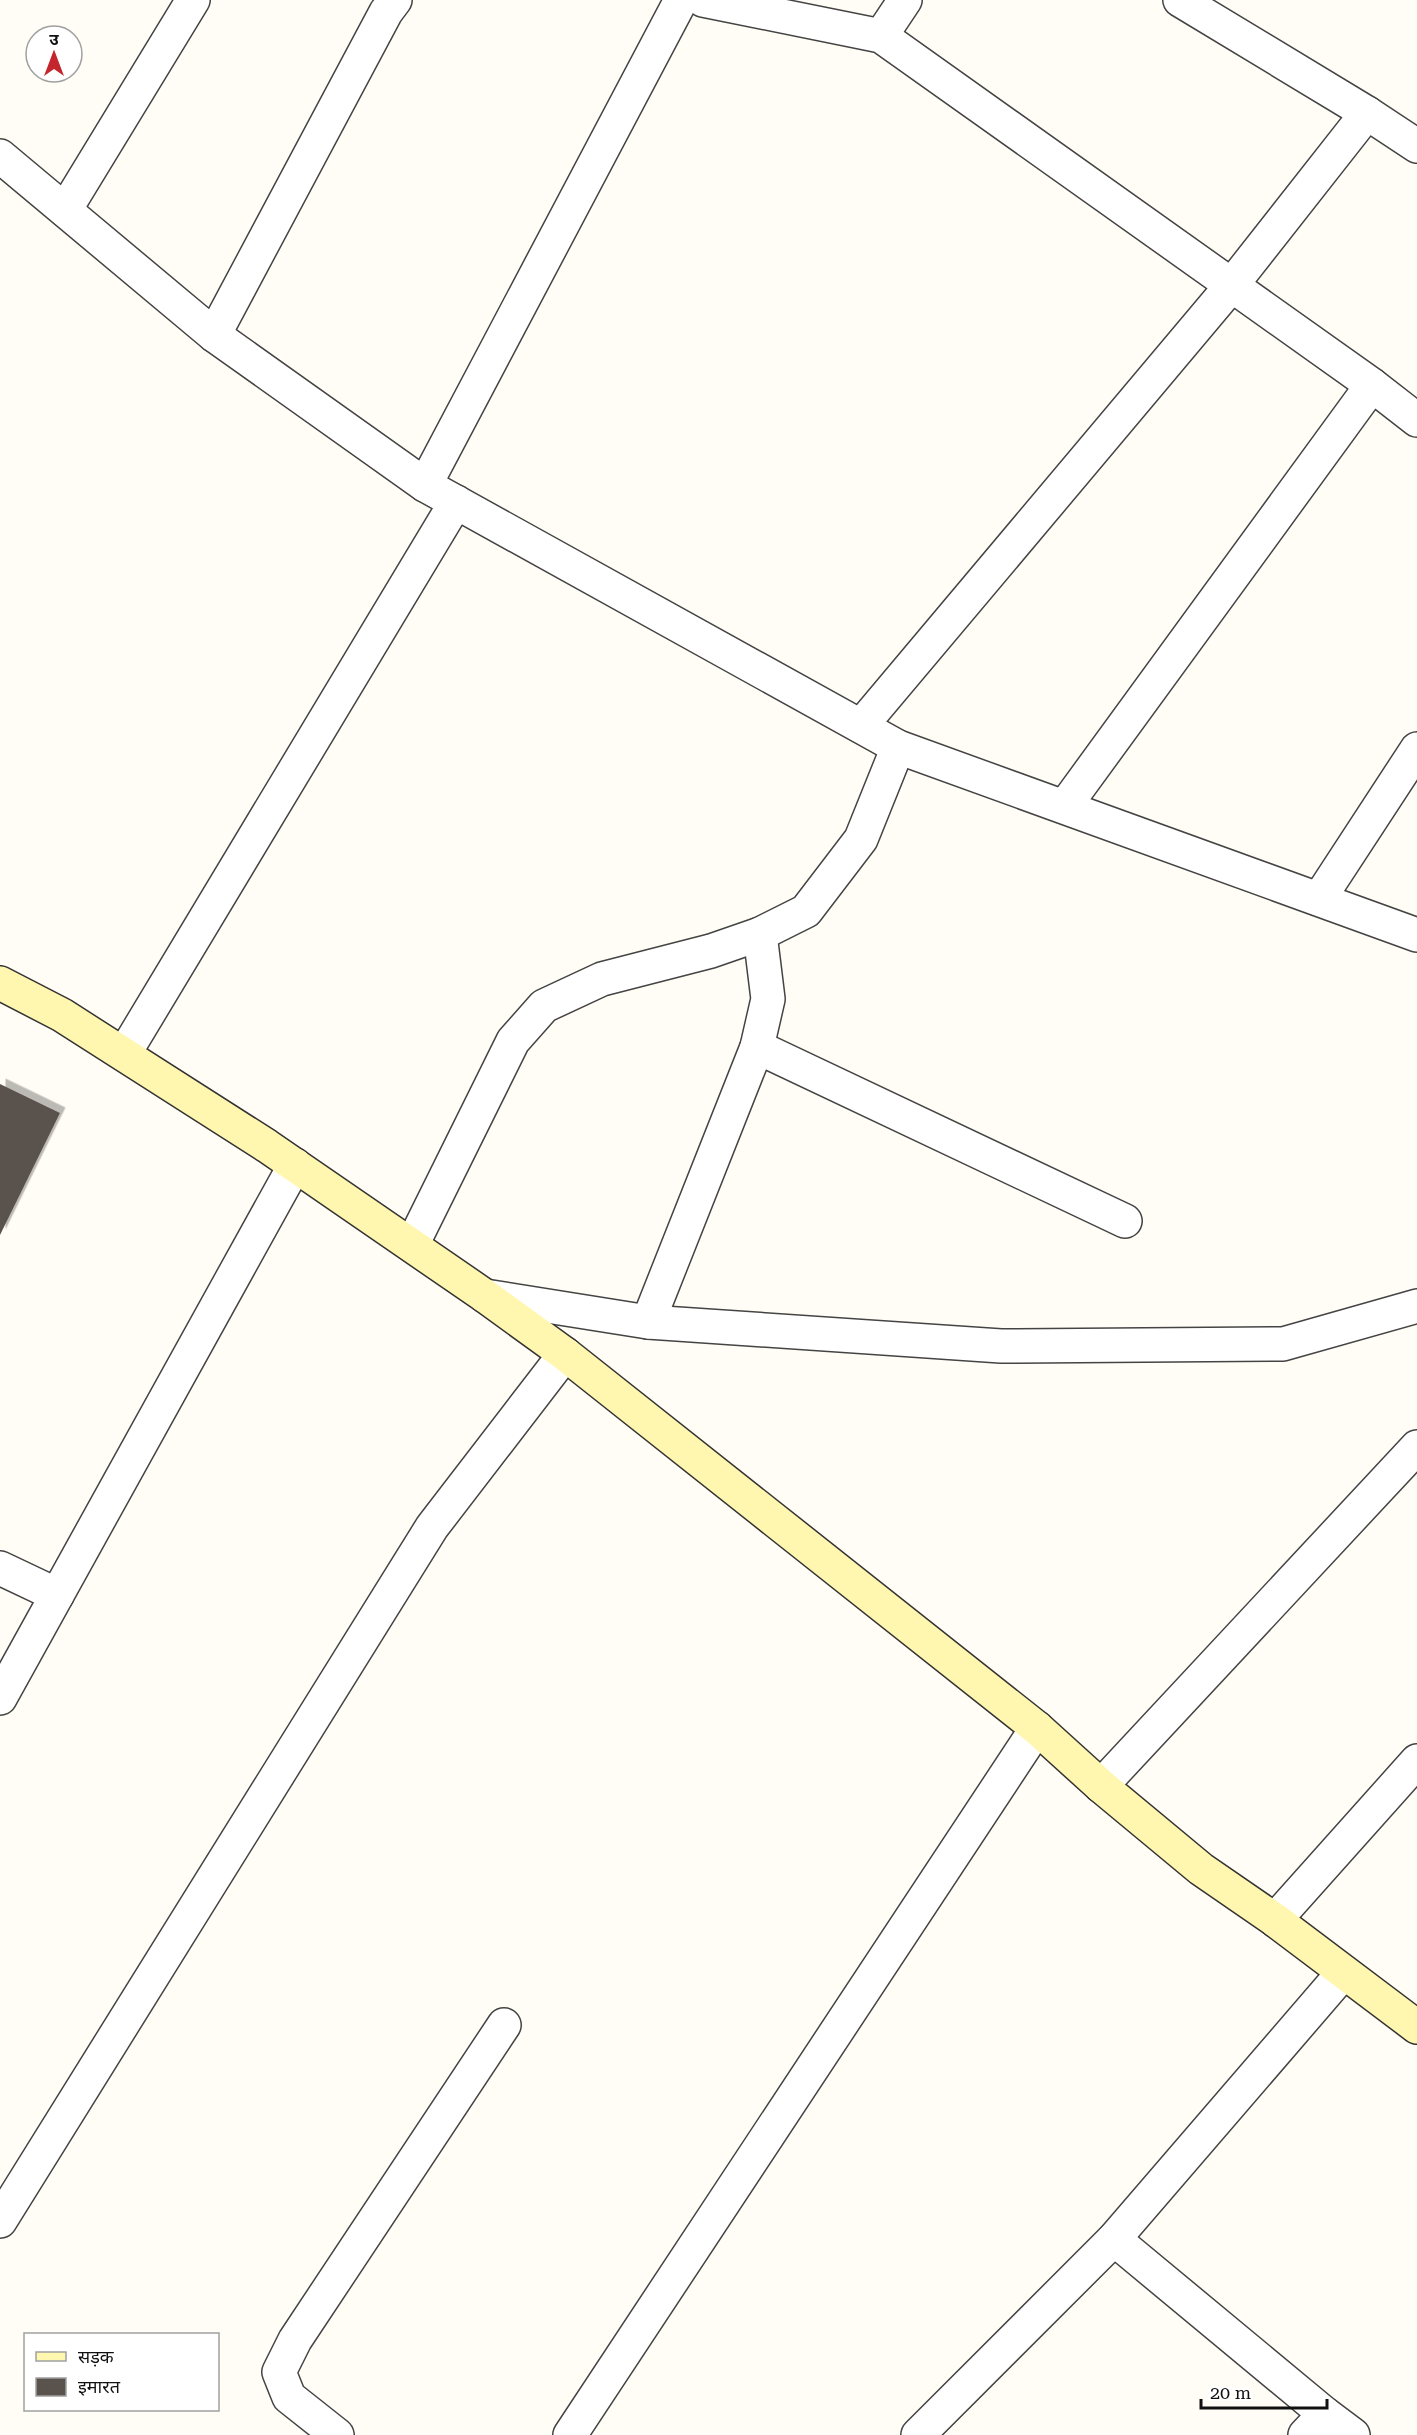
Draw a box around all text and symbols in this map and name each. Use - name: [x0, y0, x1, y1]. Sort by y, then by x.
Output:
- north arrow: [24, 24, 84, 84]
- text: उ: [49, 30, 59, 49]
- legend: [24, 2333, 219, 2411]
- text: सड़क: [78, 2346, 115, 2367]
- scale bar: [1201, 2372, 1327, 2410]
- text: इमारत: [78, 2376, 121, 2397]
- text: 20 m: [1210, 2382, 1251, 2403]

